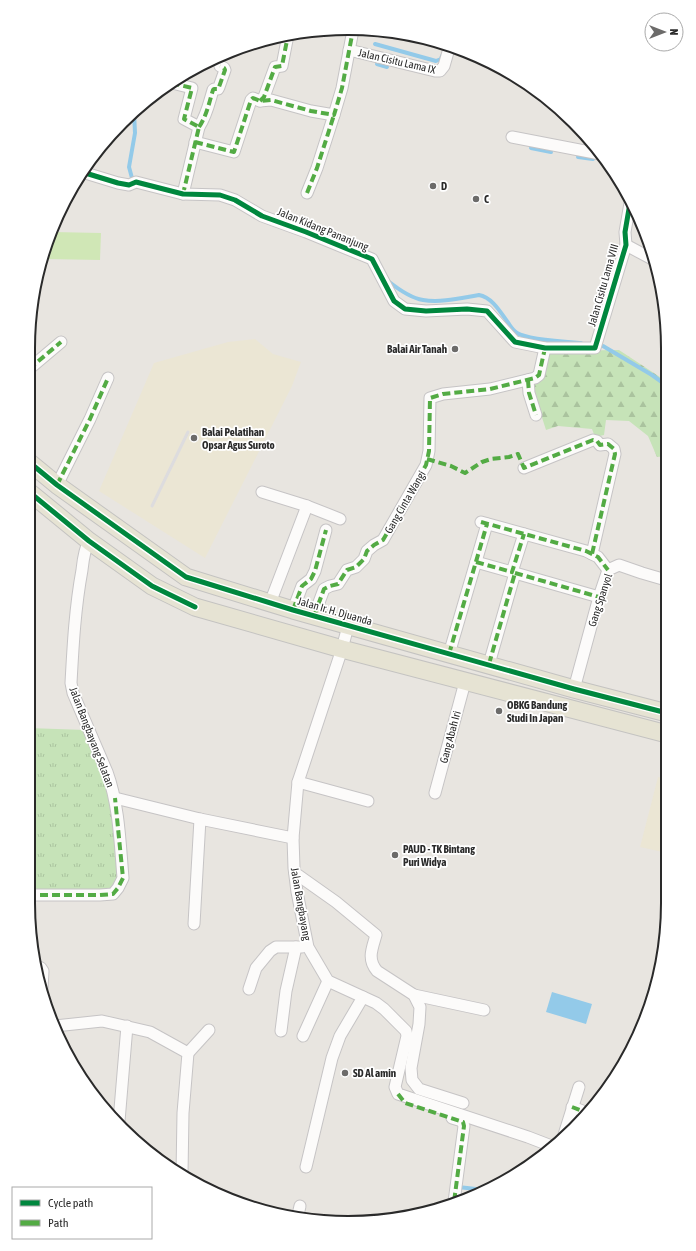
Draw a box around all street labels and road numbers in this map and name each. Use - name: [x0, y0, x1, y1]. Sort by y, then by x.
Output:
- street label: Jalan Cisitu Lama IX: [357, 46, 437, 76]
- street label: Jalan Kidang Pananjung: [276, 205, 371, 253]
- street label: Jalan Cisitu Lama VIII: [586, 242, 620, 328]
- street label: Gang Cinta Wangi: [382, 468, 428, 536]
- street label: Gang Spanyol: [586, 572, 614, 628]
- street label: Jalan Ir. H. Djuanda: [296, 595, 374, 627]
- street label: Jalan Bangbayang Selatan: [67, 685, 117, 789]
- street label: Gang Abah Iri: [437, 710, 463, 764]
- street label: Jalan Bangbayang: [289, 867, 313, 942]

